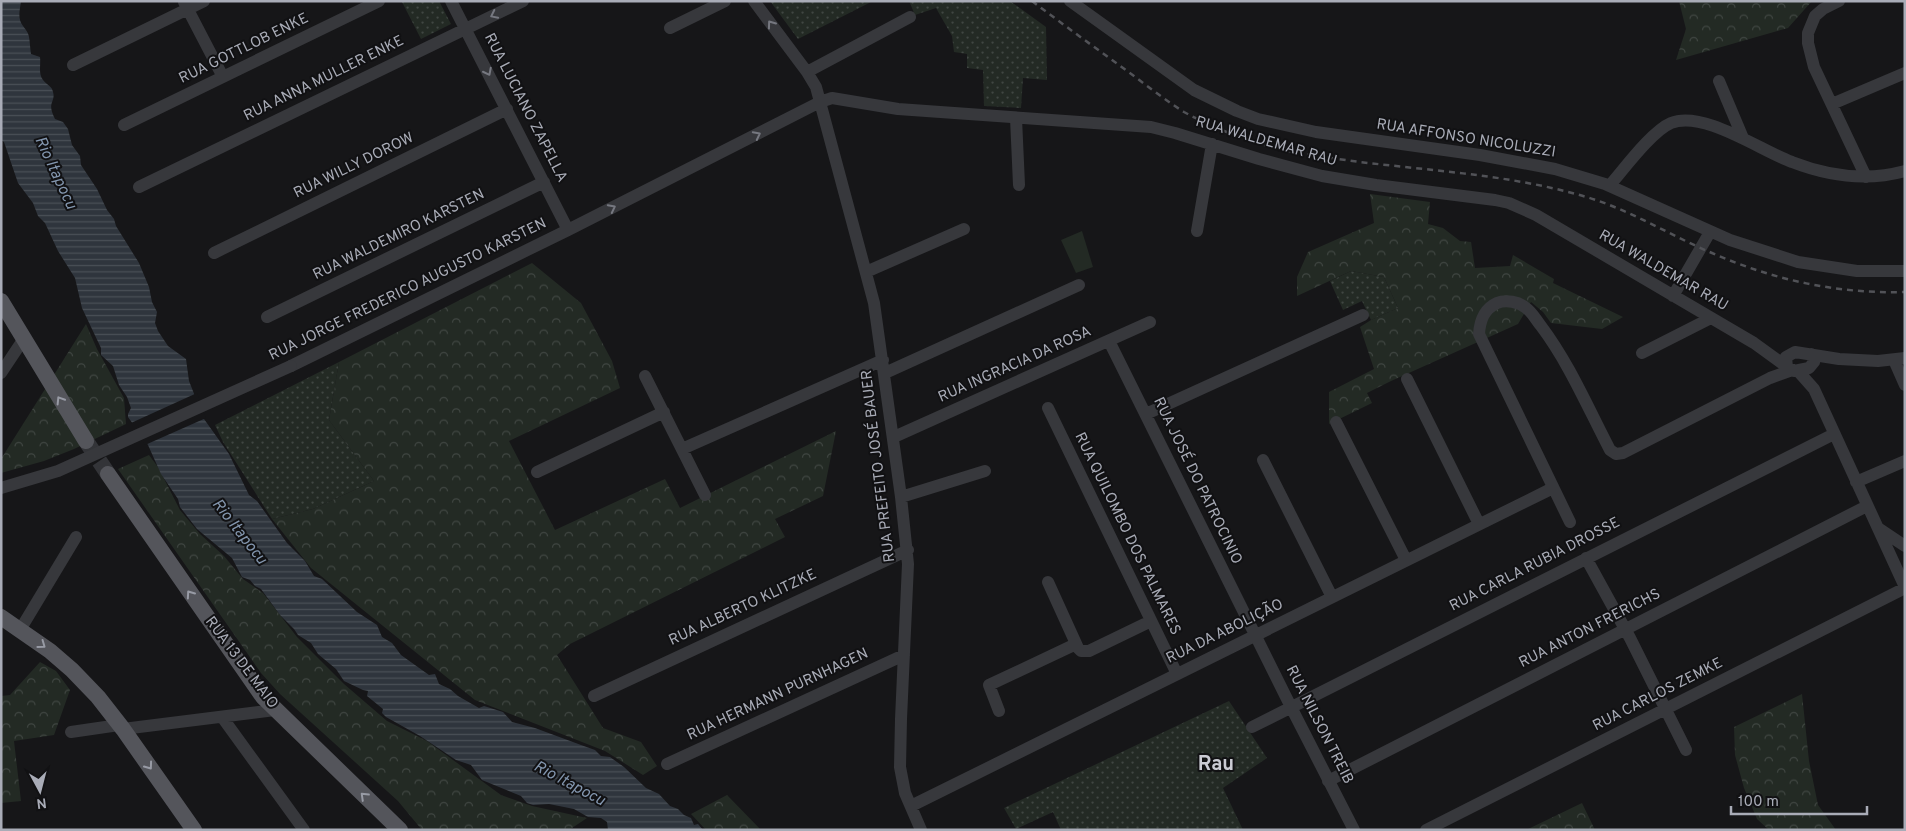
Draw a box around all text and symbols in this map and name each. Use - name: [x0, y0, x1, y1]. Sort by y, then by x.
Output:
- street label: RUA GOTTLOB ENKE: [176, 9, 312, 89]
- one-way arrow: [491, 9, 500, 19]
- one-way arrow: [769, 21, 777, 30]
- street label: RUA LUCIANO ZAPELLA: [479, 30, 571, 186]
- street label: RUA ANNA MULLER ENKE: [241, 32, 407, 126]
- one-way arrow: [482, 67, 492, 76]
- street label: RUA WALDEMAR RAU: [1193, 113, 1339, 171]
- street label: RUA AFFONSO NICOLUZZI: [1375, 115, 1557, 163]
- street label: RUA WILLY DOROW: [291, 129, 417, 203]
- one-way arrow: [752, 131, 761, 141]
- water label: Rio Itapocu: [29, 133, 81, 213]
- street label: RUA WALDEMIRO KARSTEN: [310, 185, 488, 285]
- one-way arrow: [607, 204, 616, 214]
- street label: RUA JORGE FREDERICO AUGUSTO KARSTEN: [266, 214, 550, 366]
- street label: RUA WALDEMAR RAU: [1595, 226, 1731, 316]
- street label: RUA INGRACIA DA ROSA: [935, 323, 1095, 407]
- street label: RUA PREFEITO JOSÉ BAUER: [857, 369, 900, 563]
- street label: RUA JOSÉ DO PATROCINIO: [1148, 394, 1247, 568]
- one-way arrow: [57, 396, 67, 405]
- street label: RUA QUILOMBO DOS PALMARES: [1070, 430, 1184, 638]
- water label: Rio Itapocu: [207, 495, 271, 569]
- street label: RUA CARLA RUBIA DROSSE: [1447, 514, 1623, 616]
- street label: RUA ALBERTO KLITZKE: [666, 565, 820, 651]
- street label: RUA ANTON FRERICHS: [1516, 585, 1664, 673]
- one-way arrow: [187, 590, 196, 600]
- street label: RUA DA ABOLIÇÃO: [1163, 594, 1287, 669]
- street label: RUA 13 DE MAIO: [200, 613, 282, 713]
- one-way arrow: [36, 639, 45, 648]
- street label: RUA HERMANN PURNHAGEN: [684, 645, 872, 745]
- street label: RUA CARLOS ZEMKE: [1590, 654, 1726, 736]
- street label: RUA NILSON TREIB: [1281, 662, 1357, 788]
- district label: Rau: [1198, 752, 1234, 778]
- water label: Rio Itapocu: [530, 757, 608, 811]
- one-way arrow: [143, 760, 151, 769]
- north arrow: [15, 766, 65, 816]
- scale bar: [1731, 784, 1867, 816]
- text: N: [35, 793, 47, 811]
- one-way arrow: [361, 793, 370, 802]
- text: 100 m: [1738, 793, 1779, 812]

